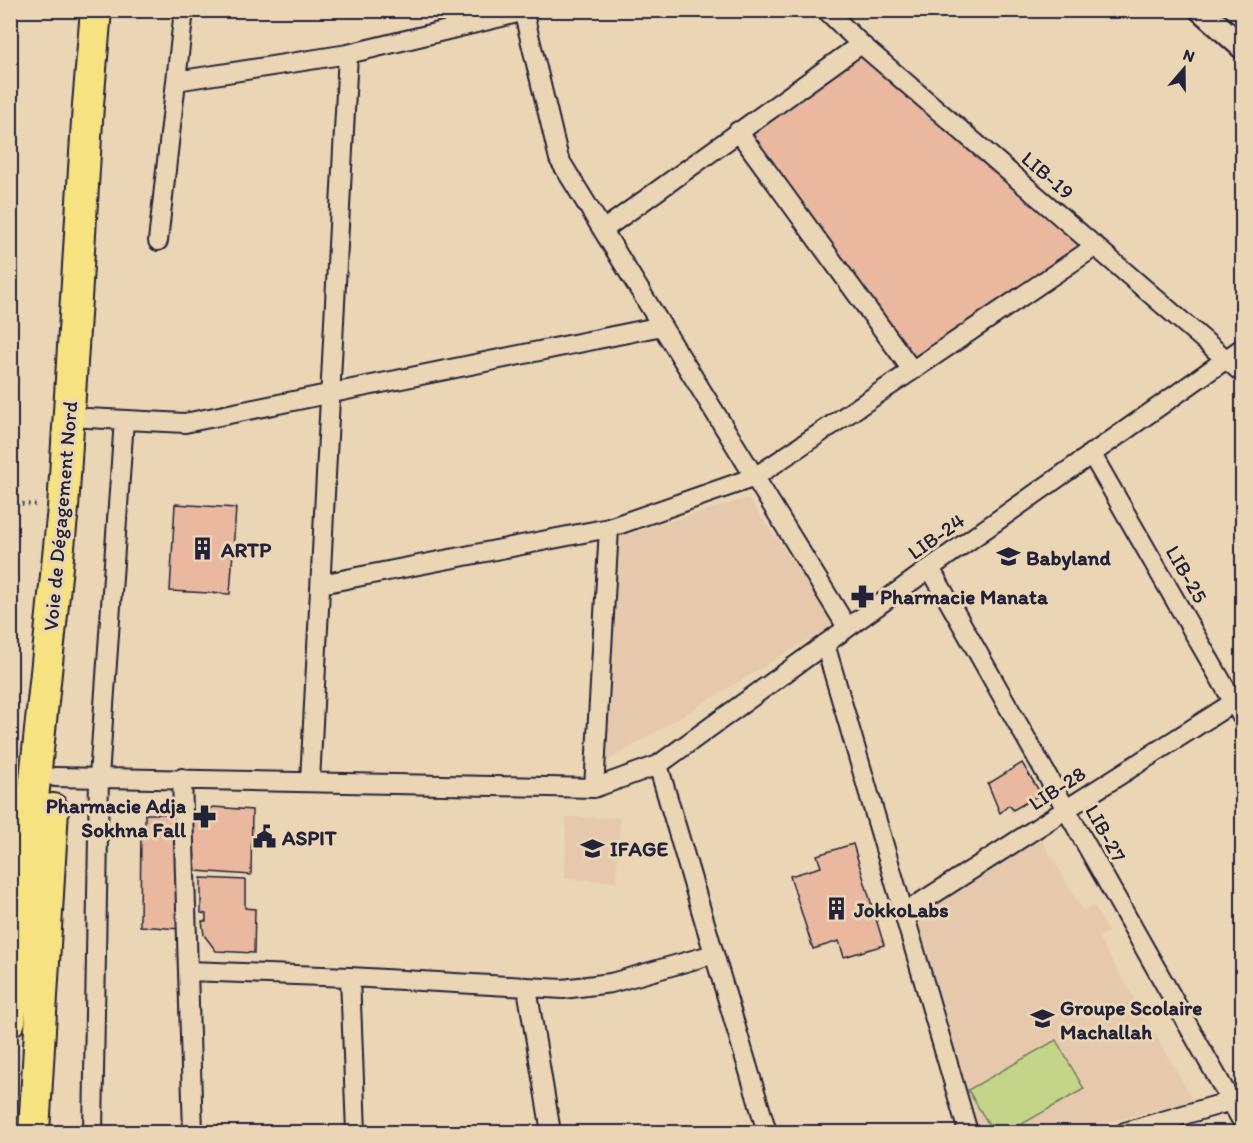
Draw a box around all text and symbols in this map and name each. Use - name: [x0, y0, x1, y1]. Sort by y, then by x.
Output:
- north arrow: [1154, 39, 1214, 99]
- text: N: [1181, 45, 1197, 66]
- street label: LIB-19: [1017, 146, 1079, 204]
- street label: Voie de Dégagement Nord: [38, 400, 82, 632]
- street label: LIB-24: [903, 507, 970, 565]
- building icon: ARTP: [190, 536, 216, 562]
- place label: ARTP: [220, 537, 272, 562]
- street label: LIB-25: [1161, 541, 1213, 607]
- school or university icon: Babyland: [995, 544, 1021, 570]
- place label: Babyland: [1026, 545, 1111, 571]
- pharmacy icon: Pharmacie Manata: [849, 583, 875, 609]
- place label: Pharmacie Manata: [880, 584, 1049, 609]
- street label: LIB-28: [1024, 760, 1090, 816]
- place label: Pharmacie Adja Sokhna Fall: [46, 793, 187, 842]
- street label: LIB-27: [1080, 800, 1132, 866]
- pharmacy icon: Pharmacie Adja Sokhna Fall: [191, 804, 217, 830]
- public building icon: ASPIT: [251, 824, 277, 850]
- place label: ASPIT: [281, 825, 337, 850]
- school or university icon: IFAGE: [579, 835, 605, 861]
- place label: IFAGE: [610, 836, 669, 861]
- building icon: JokkoLabs: [823, 896, 849, 922]
- place label: JokkoLabs: [853, 897, 949, 922]
- place label: Groupe Scolaire Machallah: [1060, 995, 1202, 1044]
- school or university icon: Groupe Scolaire Machallah: [1029, 1006, 1055, 1032]

